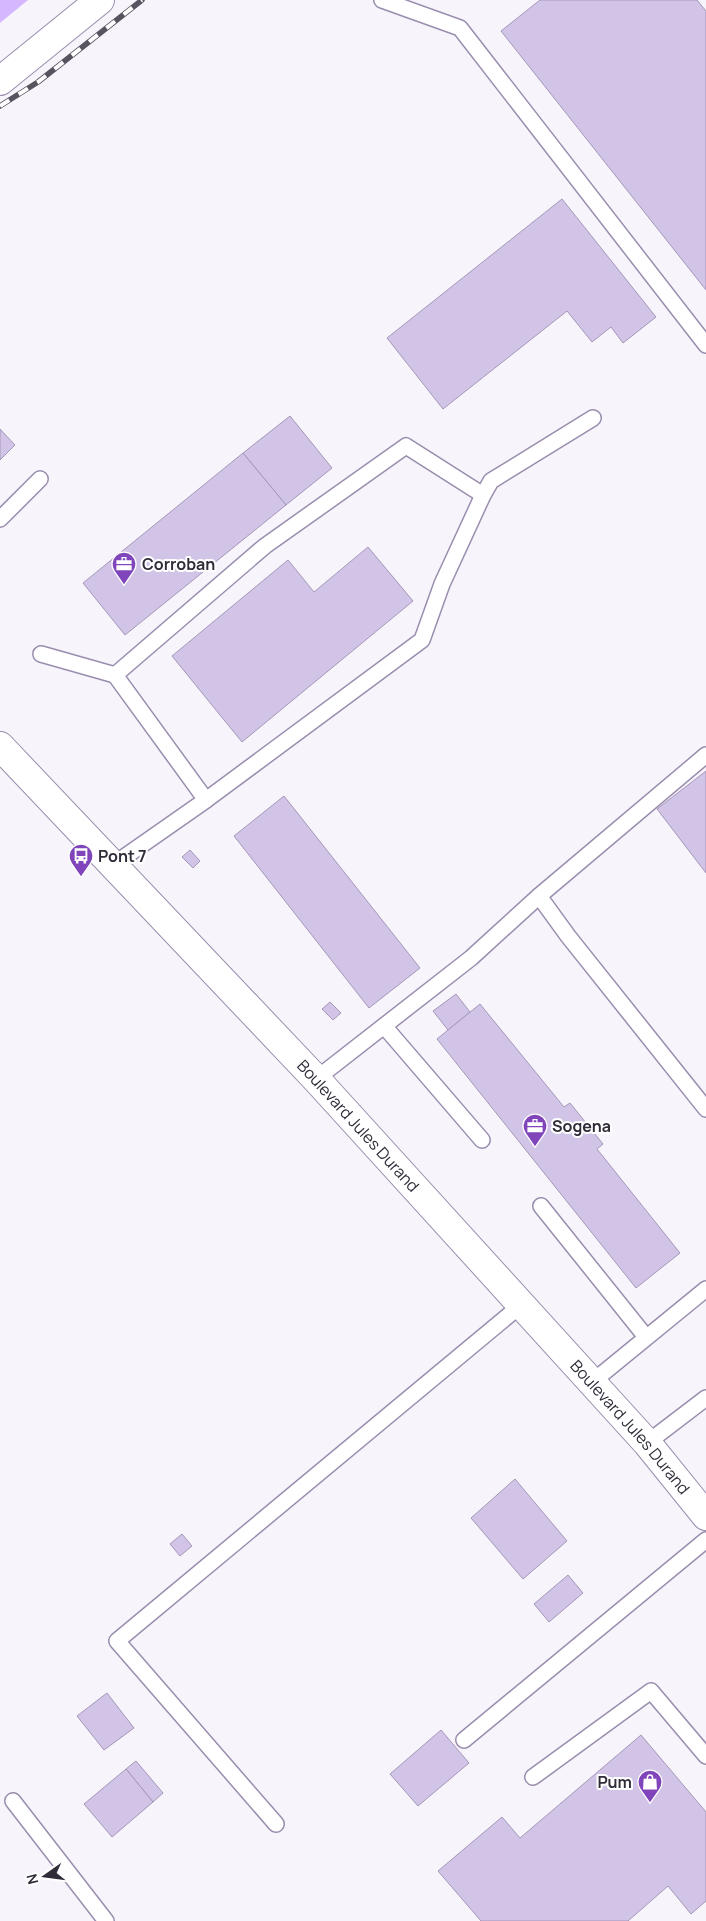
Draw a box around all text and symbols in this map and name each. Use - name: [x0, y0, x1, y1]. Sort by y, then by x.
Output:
- office icon: Corroban: [111, 551, 137, 585]
- place label: Corroban: [142, 553, 215, 575]
- bus stop icon: Pont 7: [68, 843, 94, 877]
- place label: Pont 7: [98, 845, 147, 867]
- street label: Boulevard Jules Durand: [292, 1055, 424, 1196]
- office icon: Sogena: [522, 1113, 548, 1147]
- place label: Sogena: [552, 1115, 611, 1137]
- street label: Boulevard Jules Durand: [566, 1355, 695, 1499]
- shop icon: Pum: [637, 1769, 663, 1803]
- place label: Pum: [597, 1771, 632, 1793]
- north arrow: [20, 1851, 70, 1901]
- text: N: [21, 1872, 42, 1886]

